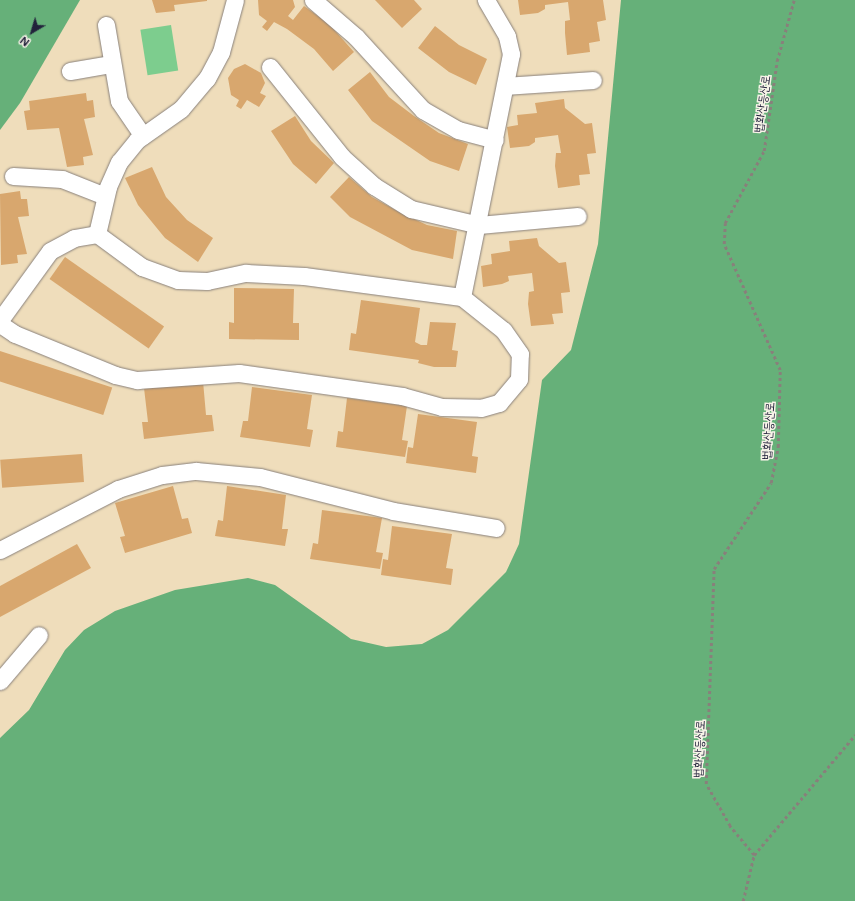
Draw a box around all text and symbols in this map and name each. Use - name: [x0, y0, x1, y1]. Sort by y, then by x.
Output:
- north arrow: [12, 12, 52, 52]
- text: N: [16, 33, 32, 50]
- street label: 법화산등산로: [751, 74, 773, 134]
- street label: 법화산등산로: [759, 402, 777, 460]
- street label: 법화산등산로: [690, 720, 708, 778]

